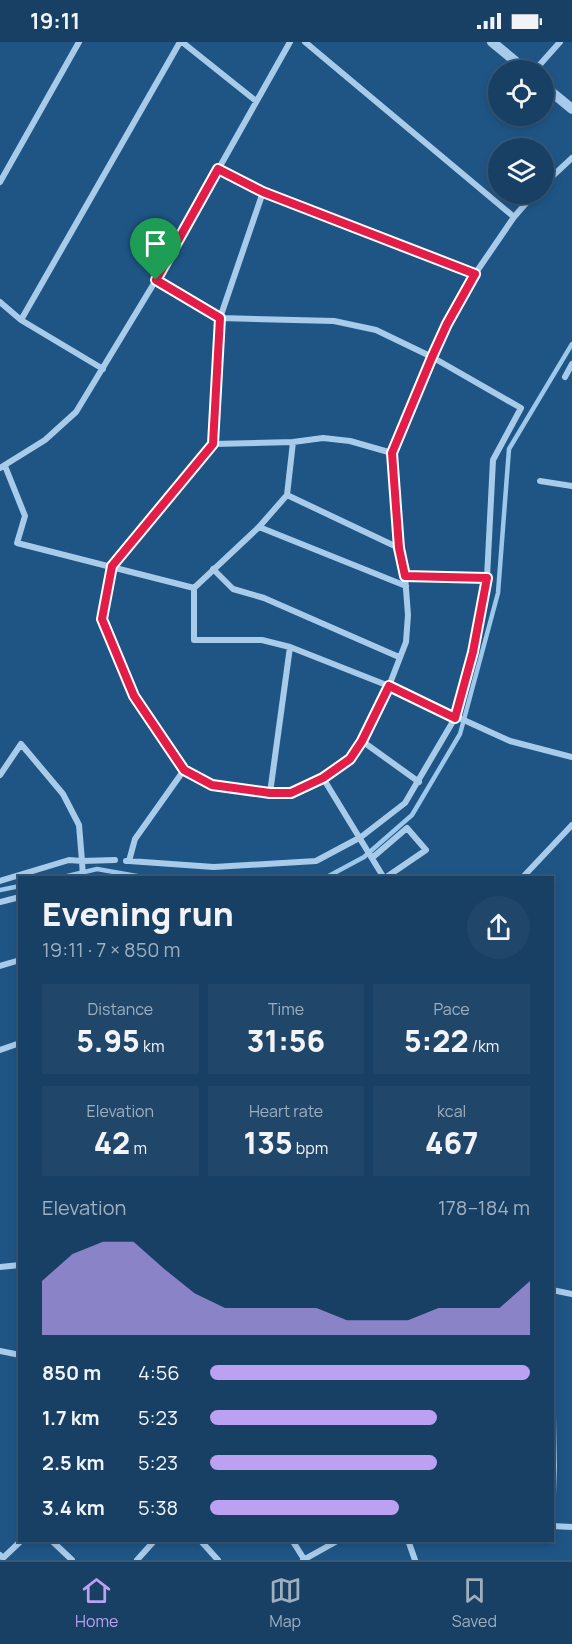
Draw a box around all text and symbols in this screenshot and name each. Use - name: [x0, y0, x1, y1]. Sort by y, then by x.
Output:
- text: 19:11: [30, 6, 80, 36]
- map controls: [488, 60, 554, 204]
- button: locate: [488, 60, 554, 126]
- button: layers: [488, 138, 554, 204]
- pin: [130, 218, 181, 280]
- icon: arrive: [139, 227, 172, 260]
- text: Evening run: [42, 891, 234, 936]
- button: share: [467, 896, 530, 959]
- text: 19:11 · 7 × 850 m: [42, 936, 180, 963]
- text: Distance: [88, 998, 153, 1020]
- text: Time: [268, 998, 304, 1020]
- text: Pace: [434, 998, 470, 1020]
- text: 5.95: [76, 1020, 140, 1061]
- text: 31:56: [247, 1020, 325, 1061]
- text: 5:22: [404, 1020, 469, 1061]
- text: km: [140, 1035, 164, 1057]
- text: /km: [469, 1035, 499, 1057]
- text: Elevation: [87, 1100, 154, 1122]
- text: Heart rate: [249, 1100, 323, 1122]
- text: kcal: [437, 1100, 466, 1122]
- text: 42: [94, 1122, 130, 1163]
- text: 135: [244, 1122, 293, 1163]
- text: 467: [425, 1122, 478, 1163]
- text: m: [130, 1137, 147, 1159]
- text: bpm: [293, 1137, 328, 1159]
- text: Elevation: [42, 1194, 126, 1221]
- text: 178–184 m: [438, 1194, 530, 1221]
- text: 850 m: [42, 1359, 101, 1386]
- text: 4:56: [138, 1359, 180, 1386]
- text: 1.7 km: [42, 1404, 99, 1431]
- text: 5:23: [138, 1404, 178, 1431]
- text: 2.5 km: [42, 1449, 104, 1476]
- text: 5:23: [138, 1449, 178, 1476]
- text: 3.4 km: [42, 1494, 105, 1521]
- text: 5:38: [138, 1494, 178, 1521]
- tab: Home: [75, 1574, 118, 1632]
- tab: Map: [269, 1574, 302, 1632]
- tab: Saved: [452, 1574, 497, 1632]

